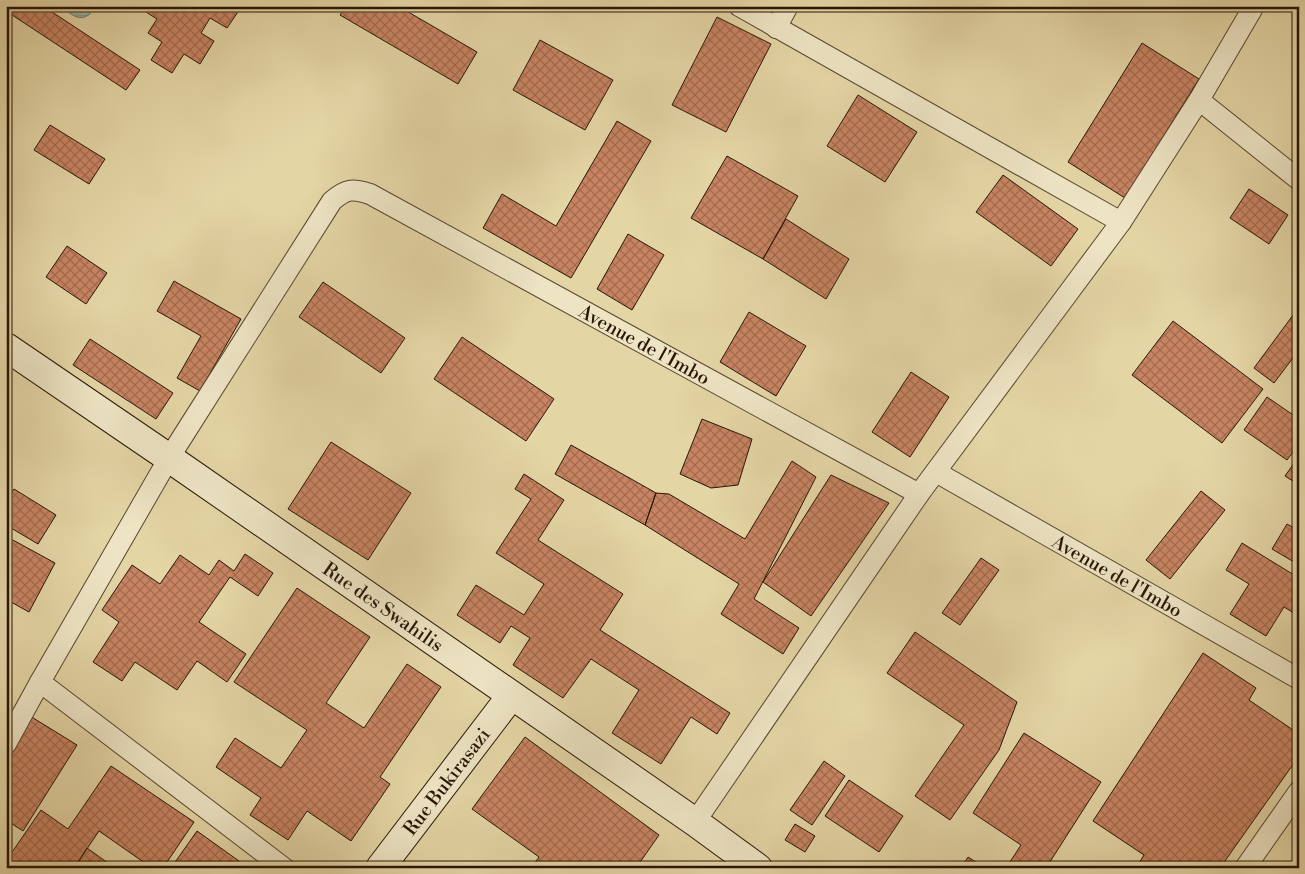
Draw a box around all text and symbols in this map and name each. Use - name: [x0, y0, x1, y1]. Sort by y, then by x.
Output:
- street label: Avenue de l'Imbo: [573, 299, 714, 391]
- street label: Avenue de l'Imbo: [1047, 529, 1187, 623]
- street label: Rue des Swahilis: [318, 557, 448, 657]
- street label: Rue Bukirasazi: [398, 723, 495, 840]

